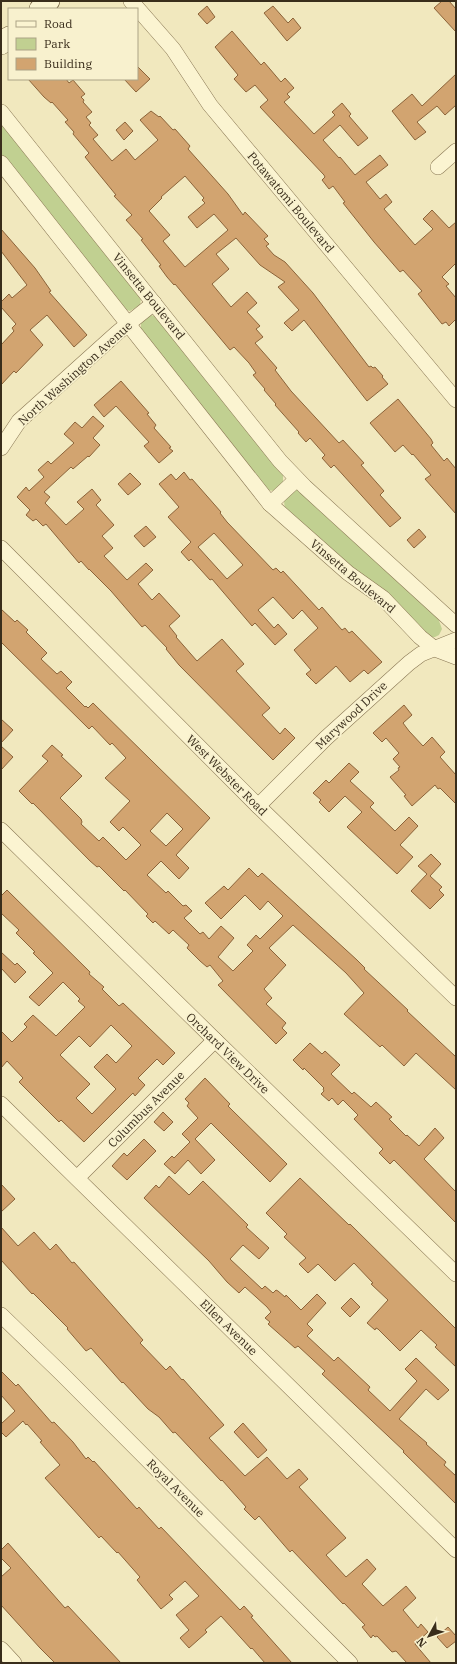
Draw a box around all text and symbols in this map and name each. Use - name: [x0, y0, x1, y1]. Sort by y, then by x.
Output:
- legend: [8, 8, 138, 80]
- text: Road: [44, 16, 73, 31]
- text: Park: [44, 36, 70, 51]
- text: Building: [44, 56, 92, 71]
- street label: Potawatomi Boulevard: [244, 149, 338, 255]
- street label: Vinsetta Boulevard: [110, 250, 188, 342]
- street label: North Washington Avenue: [15, 318, 135, 428]
- street label: Vinsetta Boulevard: [307, 536, 399, 616]
- street label: Marywood Drive: [312, 678, 390, 752]
- street label: West Webster Road: [183, 731, 271, 819]
- street label: Orchard View Drive: [183, 1009, 273, 1097]
- street label: Columbus Avenue: [105, 1068, 187, 1150]
- street label: Ellen Avenue: [197, 1296, 261, 1358]
- street label: Royal Avenue: [144, 1456, 208, 1520]
- north arrow: [409, 1616, 449, 1656]
- text: N: [413, 1634, 429, 1650]

